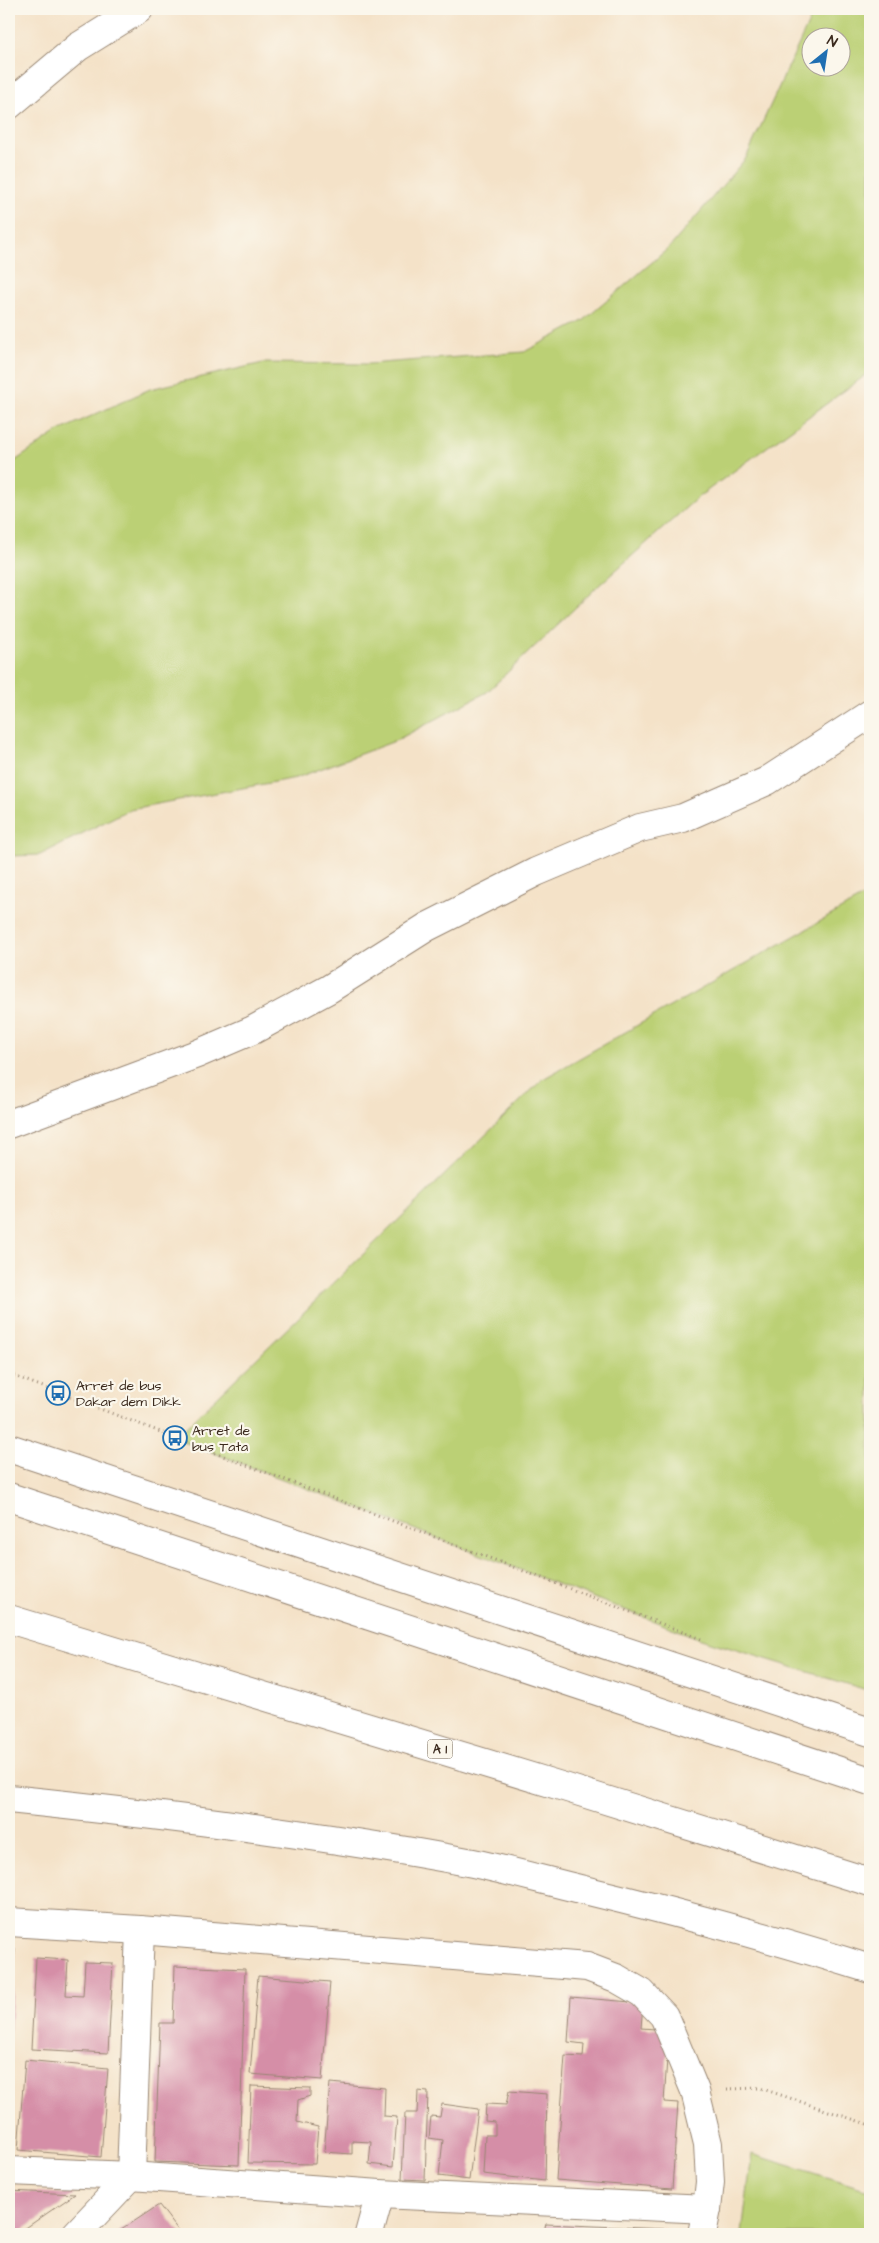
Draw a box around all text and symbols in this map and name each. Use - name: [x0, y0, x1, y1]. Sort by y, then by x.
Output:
- north arrow: [802, 28, 852, 78]
- text: N: [823, 31, 841, 53]
- place label: Arret de bus Dakar dem Dikk: [76, 1376, 181, 1412]
- bus stop icon: Arret de bus Dakar dem Dikk: [45, 1380, 71, 1406]
- place label: Arret de bus Tata: [192, 1421, 250, 1457]
- bus stop icon: Arret de bus Tata: [162, 1425, 188, 1451]
- road number: A 1: [428, 1740, 452, 1758]

